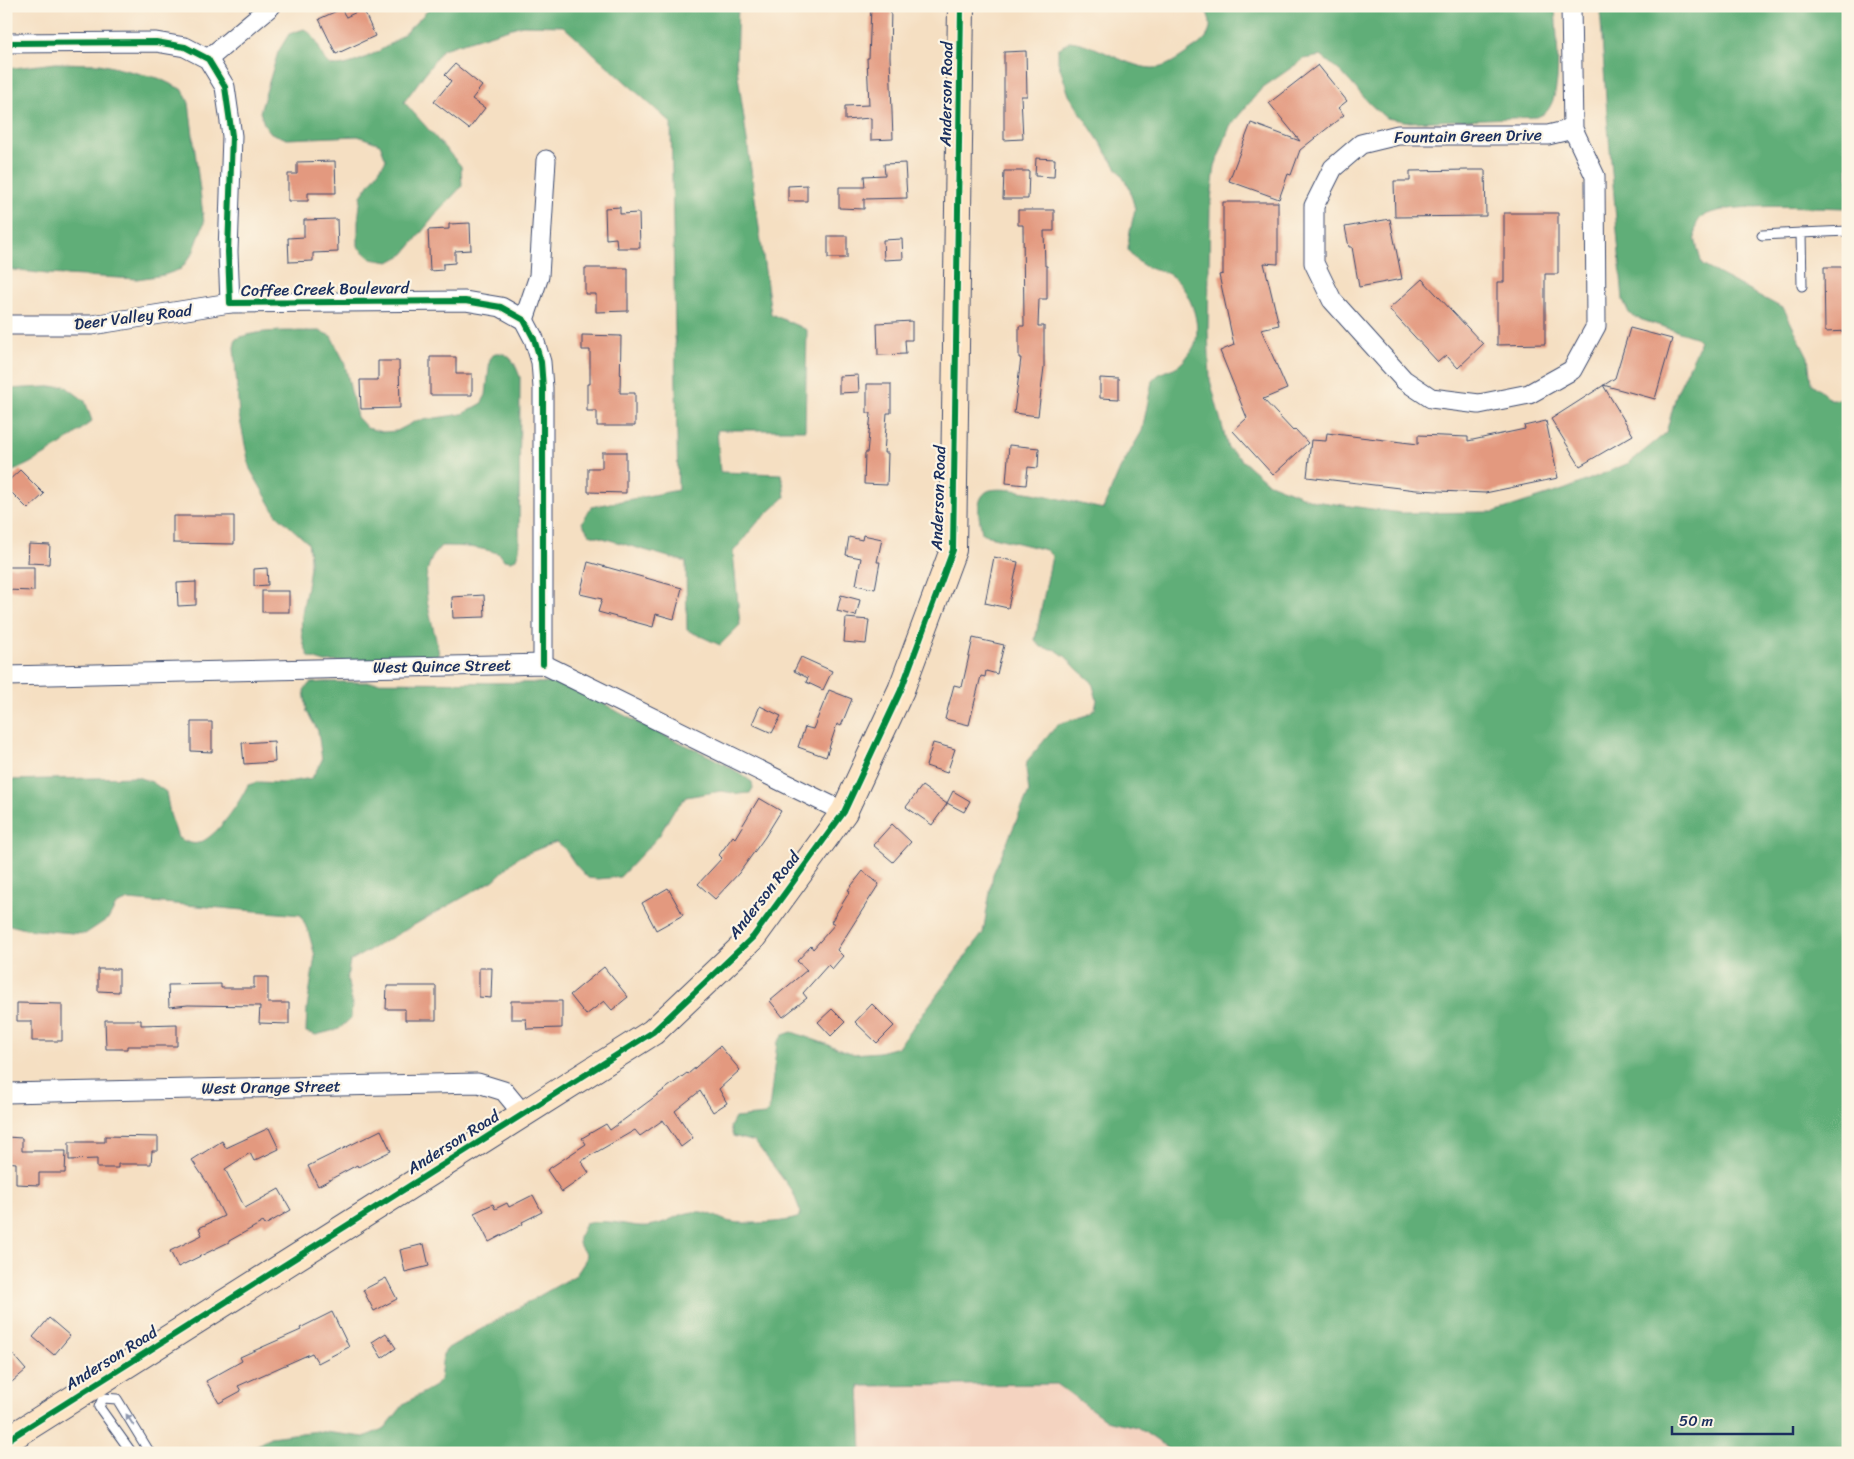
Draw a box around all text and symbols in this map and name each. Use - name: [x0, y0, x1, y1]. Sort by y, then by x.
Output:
- street label: Anderson Road: [931, 40, 961, 148]
- street label: Fountain Green Drive: [1394, 120, 1542, 152]
- street label: Coffee Creek Boulevard: [241, 273, 411, 305]
- street label: Deer Valley Road: [72, 295, 195, 339]
- street label: Anderson Road: [922, 444, 954, 552]
- street label: West Quince Street: [373, 650, 511, 682]
- street label: Anderson Road: [720, 844, 809, 946]
- street label: West Orange Street: [201, 1071, 341, 1103]
- street label: Anderson Road: [400, 1101, 506, 1183]
- street label: Anderson Road: [58, 1317, 164, 1399]
- scale bar: [1672, 1404, 1793, 1436]
- text: 50 m: [1679, 1408, 1714, 1434]
- one-way arrow: [125, 1413, 135, 1426]

